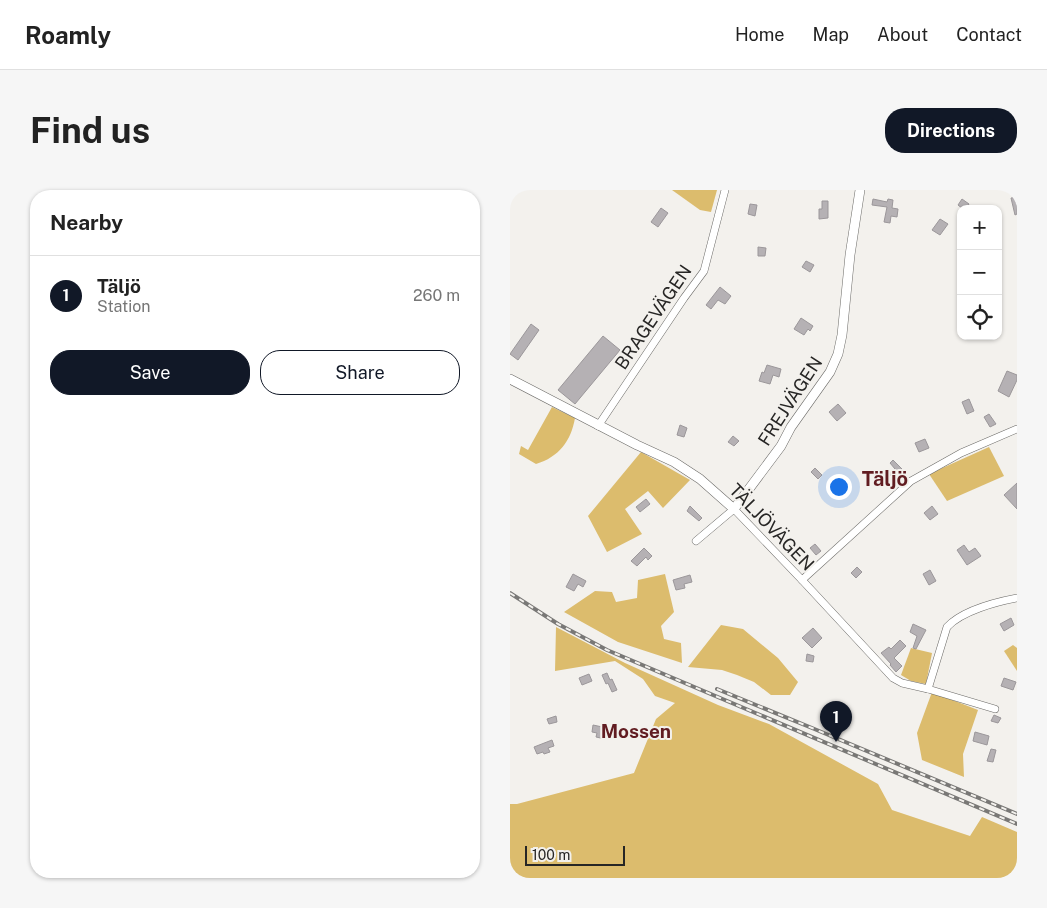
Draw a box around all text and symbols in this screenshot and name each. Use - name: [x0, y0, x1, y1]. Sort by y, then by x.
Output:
- text: Roamly: [25, 21, 111, 49]
- text: Home: [735, 24, 785, 45]
- text: Map: [813, 24, 849, 45]
- text: About: [877, 24, 928, 45]
- text: Contact: [956, 24, 1022, 45]
- button: Directions: [885, 108, 1017, 153]
- text: Find us: [30, 110, 150, 151]
- map controls: [957, 205, 1002, 340]
- button: +: [957, 205, 1002, 250]
- text: Nearby: [50, 210, 123, 235]
- button: −: [957, 250, 1002, 295]
- street label: BRAGEVÄGEN: [610, 260, 696, 373]
- text: Täljö: [97, 275, 141, 297]
- text: 1: [63, 286, 69, 305]
- text: 260 m: [413, 286, 460, 305]
- button: locate: [957, 295, 1002, 340]
- text: Station: [97, 297, 151, 316]
- button: Save: [50, 350, 250, 395]
- button: Share: [260, 350, 460, 395]
- street label: FREJVÄGEN: [753, 352, 826, 449]
- district label: Täljö: [862, 467, 908, 491]
- your location: [826, 474, 852, 500]
- street label: TÄLJÖVÄGEN: [725, 478, 819, 575]
- pin: 1: [820, 701, 852, 742]
- district label: Mossen: [601, 720, 671, 742]
- scale bar: [525, 843, 625, 866]
- text: 100 m: [532, 847, 570, 863]

